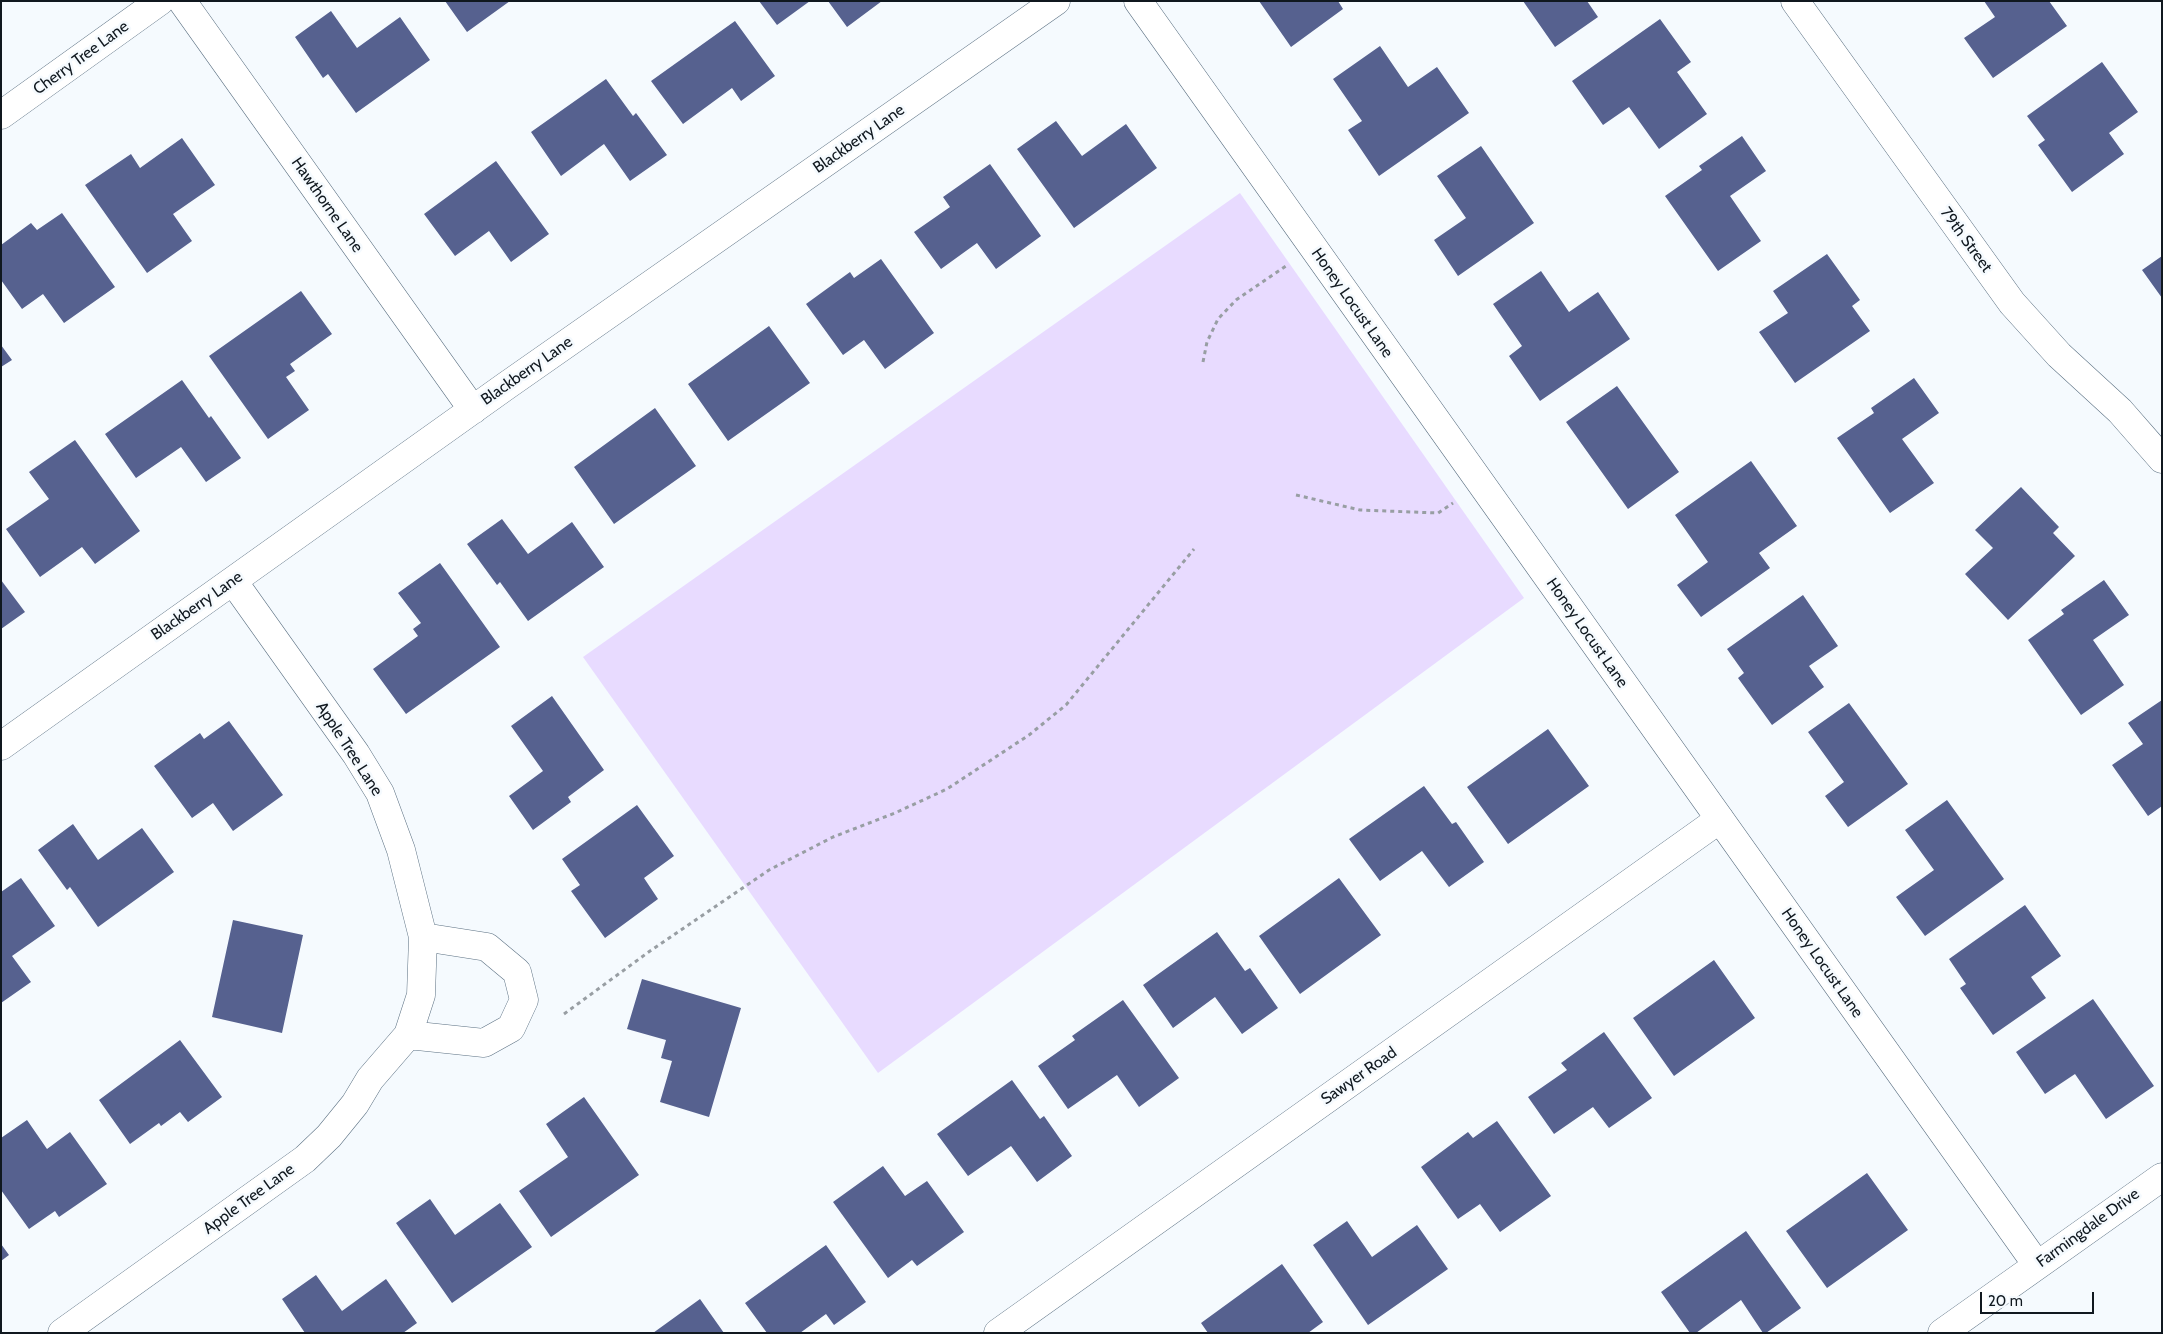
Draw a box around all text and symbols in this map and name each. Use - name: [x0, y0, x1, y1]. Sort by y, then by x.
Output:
- street label: Cherry Tree Lane: [30, 17, 132, 99]
- street label: Blackberry Lane: [810, 100, 908, 178]
- street label: Hawthorne Lane: [287, 154, 367, 256]
- street label: 79th Street: [1936, 204, 1996, 276]
- street label: Honey Locust Lane: [1307, 245, 1397, 361]
- street label: Blackberry Lane: [478, 332, 576, 410]
- street label: Blackberry Lane: [148, 567, 246, 645]
- street label: Honey Locust Lane: [1542, 575, 1632, 691]
- street label: Apple Tree Lane: [312, 699, 386, 799]
- street label: Honey Locust Lane: [1777, 905, 1867, 1021]
- street label: Sawyer Road: [1317, 1043, 1401, 1109]
- street label: Apple Tree Lane: [200, 1160, 298, 1238]
- street label: Farmingdale Drive: [2033, 1184, 2143, 1272]
- scale bar: [1983, 1282, 2097, 1314]
- text: 20 m: [1988, 1292, 2023, 1310]

